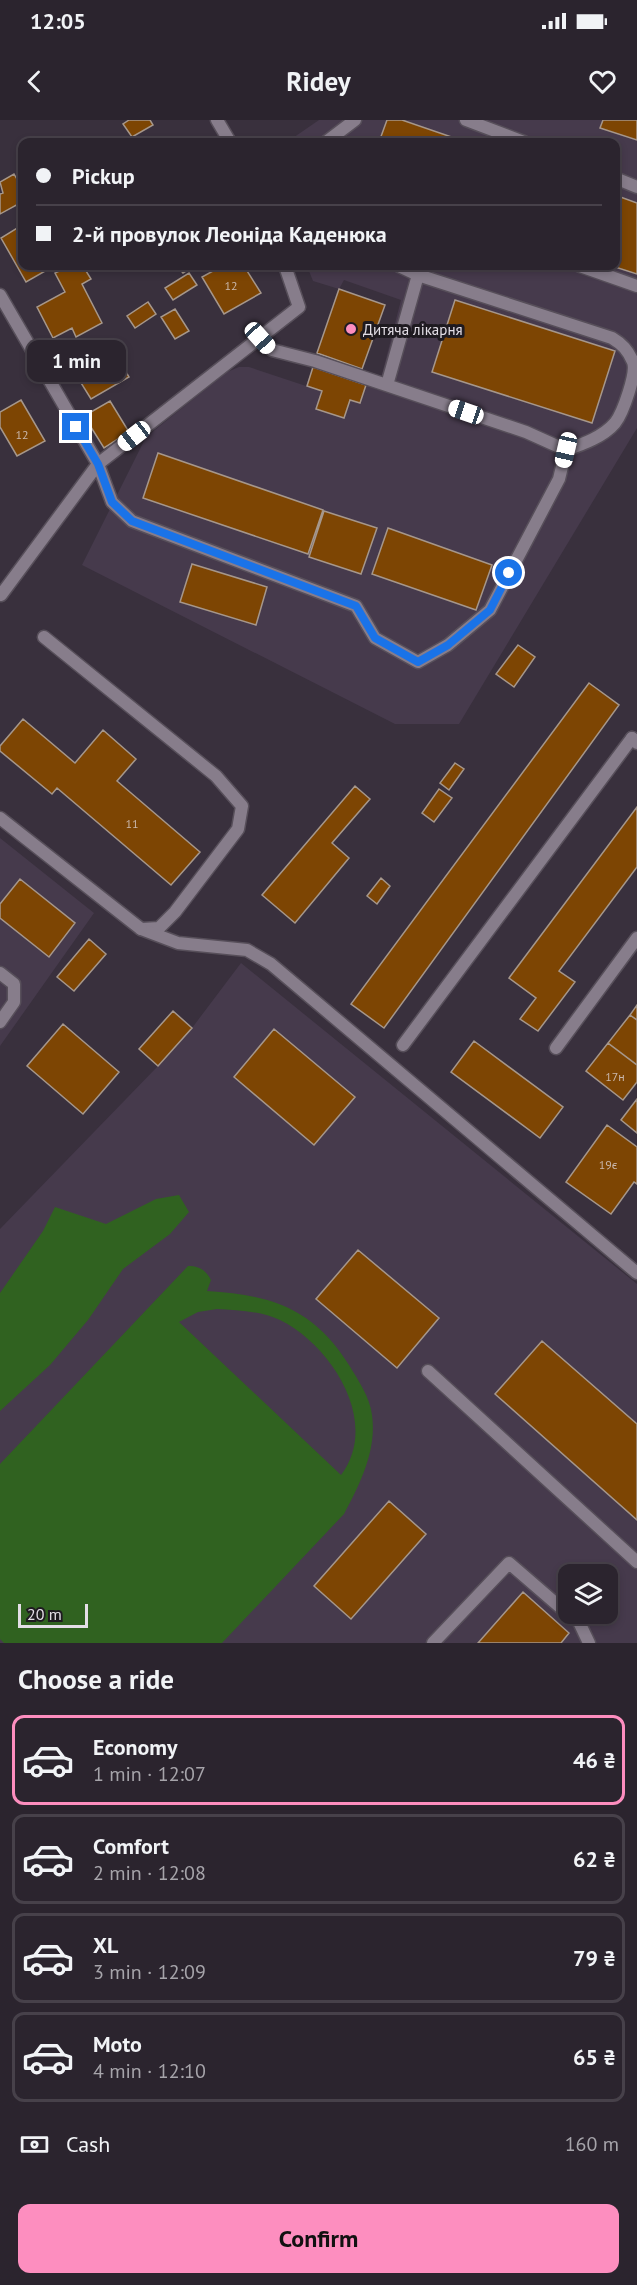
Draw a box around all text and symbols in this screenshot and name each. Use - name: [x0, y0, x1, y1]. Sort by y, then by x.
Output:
- text: 12:05: [30, 7, 86, 35]
- text: Ridey: [286, 64, 351, 98]
- icon: back: [18, 65, 51, 98]
- icon: heart: [586, 65, 619, 98]
- text: Pickup: [72, 162, 135, 190]
- text: 2-й провулок Леоніда Каденюка: [72, 220, 387, 248]
- house number: 12: [224, 278, 238, 293]
- car: [241, 319, 279, 357]
- place label: Дитяча лікарня: [363, 320, 463, 339]
- marker: Дитяча лікарня: [344, 322, 358, 336]
- callout: 1 min: [26, 340, 125, 382]
- text: 1 min: [52, 348, 101, 374]
- car: [446, 398, 486, 426]
- route end: [62, 413, 89, 440]
- car: [114, 418, 154, 454]
- house number: 12: [15, 427, 29, 442]
- car: [553, 430, 579, 470]
- route start: [495, 559, 522, 586]
- house number: 11: [125, 816, 139, 831]
- house number: 17н: [605, 1069, 625, 1084]
- house number: 19є: [599, 1157, 618, 1172]
- map controls: [558, 1564, 618, 1624]
- button: layers: [558, 1564, 618, 1624]
- scale bar: [18, 1601, 88, 1628]
- text: 20 m: [27, 1604, 62, 1624]
- text: Choose a ride: [18, 1662, 174, 1696]
- icon: car: [21, 1733, 75, 1787]
- text: Economy: [93, 1733, 177, 1761]
- text: 46 ₴: [573, 1746, 616, 1774]
- text: 1 min · 12:07: [93, 1761, 206, 1787]
- icon: car: [21, 1832, 75, 1886]
- text: Comfort: [93, 1832, 169, 1860]
- text: 62 ₴: [573, 1845, 616, 1873]
- text: 2 min · 12:08: [93, 1860, 206, 1886]
- icon: car: [21, 1931, 75, 1985]
- text: XL: [93, 1931, 118, 1959]
- text: 79 ₴: [573, 1944, 616, 1972]
- text: 3 min · 12:09: [93, 1959, 206, 1985]
- icon: car: [21, 2030, 75, 2084]
- text: Moto: [93, 2030, 142, 2058]
- text: 65 ₴: [573, 2043, 616, 2071]
- text: 4 min · 12:10: [93, 2058, 206, 2084]
- icon: cash: [18, 2128, 51, 2161]
- text: Cash: [66, 2130, 110, 2158]
- text: 160 m: [565, 2131, 619, 2157]
- button: Confirm: [18, 2204, 619, 2273]

